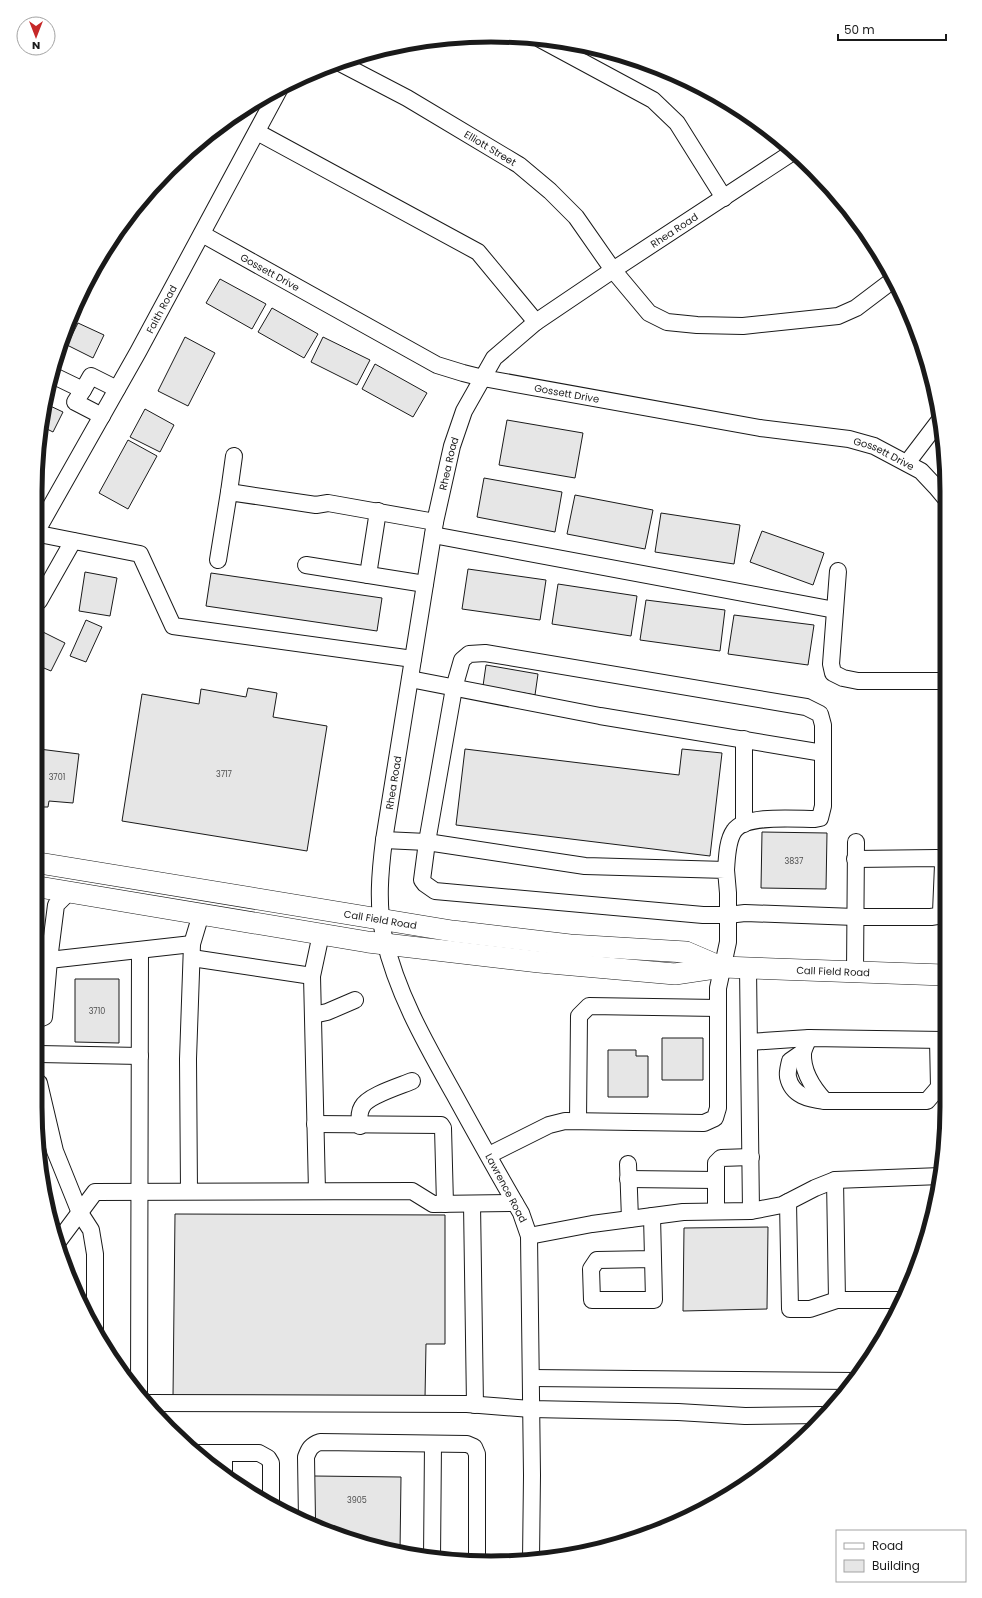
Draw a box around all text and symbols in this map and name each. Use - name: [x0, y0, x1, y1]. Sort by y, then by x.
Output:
- north arrow: [16, 16, 56, 56]
- scale bar: [838, 16, 946, 42]
- text: 50 m: [844, 21, 875, 38]
- text: N: [32, 38, 40, 54]
- street label: Elliott Street: [462, 127, 520, 169]
- street label: Rhea Road: [647, 209, 701, 251]
- street label: Gossett Drive: [238, 249, 303, 295]
- street label: Faith Road: [142, 282, 180, 336]
- street label: Gossett Drive: [533, 380, 601, 406]
- street label: Gossett Drive: [852, 433, 917, 474]
- street label: Rhea Road: [435, 435, 462, 492]
- street label: Rhea Road: [382, 755, 405, 811]
- house number: 3717: [216, 769, 233, 780]
- house number: 3701: [49, 772, 65, 783]
- house number: 3837: [785, 856, 804, 867]
- street label: Call Field Road: [343, 906, 418, 933]
- street label: Call Field Road: [796, 962, 870, 980]
- house number: 3710: [89, 1006, 105, 1017]
- street label: Lawrence Road: [481, 1151, 531, 1225]
- house number: 3905: [347, 1495, 367, 1506]
- legend: [836, 1530, 966, 1582]
- text: Road: [872, 1537, 903, 1554]
- text: Building: [872, 1557, 920, 1574]

